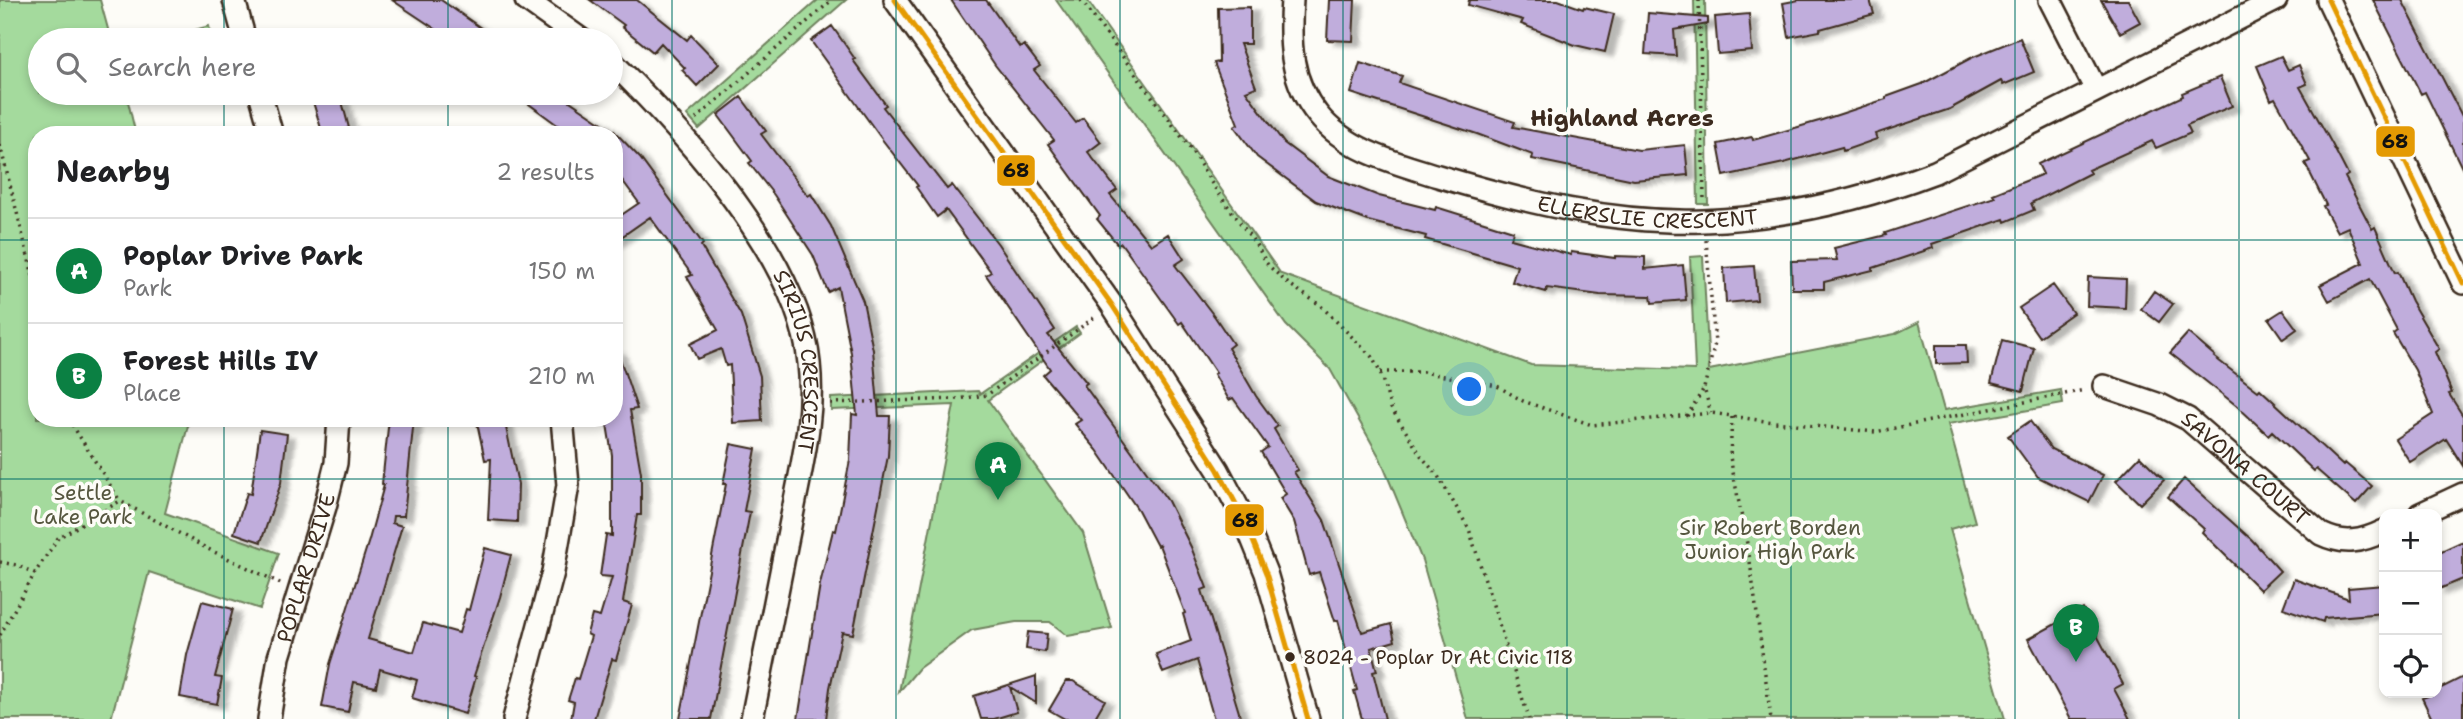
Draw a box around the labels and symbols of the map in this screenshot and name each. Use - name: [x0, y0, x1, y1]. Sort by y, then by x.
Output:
- district label: Highland Acres: [1530, 103, 1714, 133]
- line badge: 68: [2375, 125, 2416, 158]
- text: 68: [2382, 129, 2408, 154]
- line badge: 68: [996, 154, 1036, 187]
- text: 68: [1003, 158, 1029, 183]
- street label: ELLERSLIE CRESCENT: [1535, 189, 1759, 235]
- street label: SIRIUS CRESCENT: [766, 265, 825, 456]
- your location: [1452, 372, 1486, 406]
- street label: SAVONA COURT: [2175, 405, 2315, 532]
- pin: A: [975, 442, 1021, 500]
- park label: Settle Lake Park: [33, 479, 133, 531]
- street label: POPLAR DRIVE: [270, 490, 342, 646]
- line badge: 68: [1224, 503, 1265, 537]
- text: 68: [1232, 508, 1258, 533]
- park label: Sir Robert Borden Junior High Park: [1679, 514, 1861, 566]
- pin: B: [2053, 604, 2099, 662]
- place label: 8024 - Poplar Dr At Civic 118: [1303, 645, 1573, 670]
- marker: 8024 - Poplar Dr At Civic 118: [1283, 650, 1297, 664]

